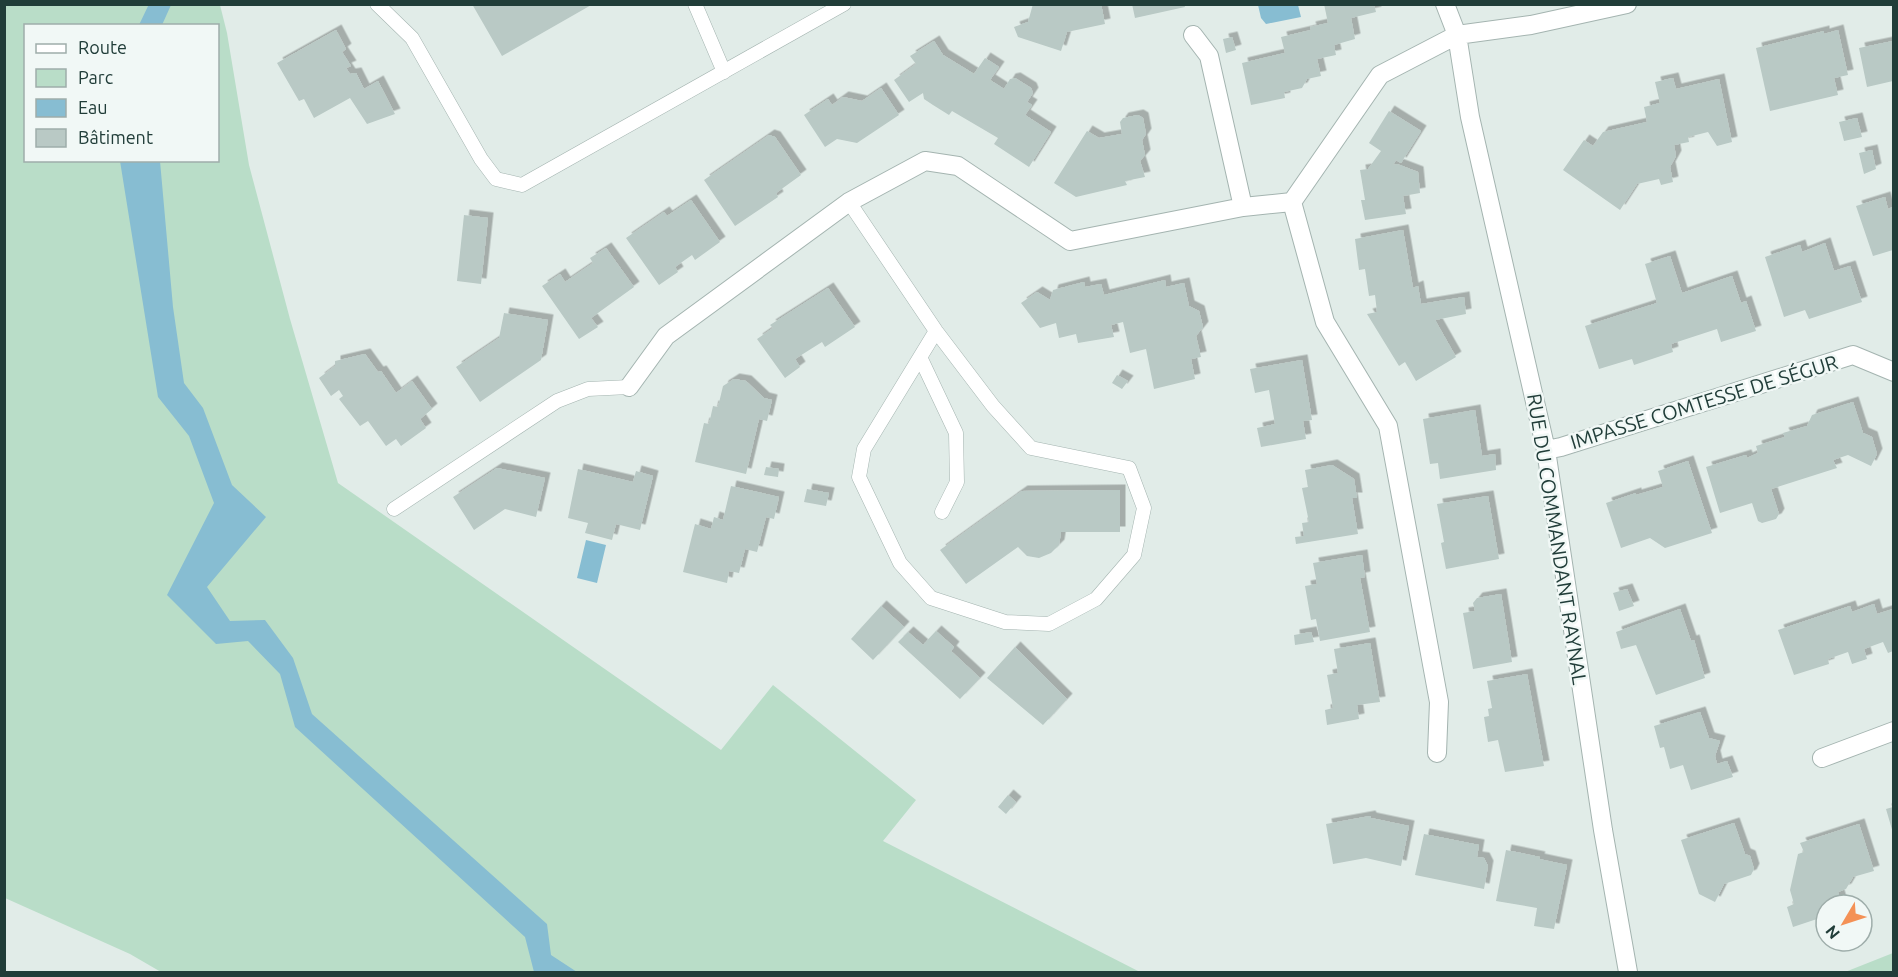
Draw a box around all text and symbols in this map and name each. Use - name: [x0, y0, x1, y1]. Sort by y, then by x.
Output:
- legend: [24, 24, 219, 162]
- text: Route: [78, 37, 127, 57]
- text: Parc: [78, 67, 113, 87]
- text: Eau: [78, 97, 108, 117]
- text: Bâtiment: [78, 127, 153, 147]
- street label: IMPASSE COMTESSE DE SÉGUR: [1567, 350, 1840, 453]
- street label: RUE DU COMMANDANT RAYNAL: [1523, 392, 1592, 686]
- north arrow: [1814, 893, 1874, 953]
- text: N: [1822, 922, 1843, 943]

